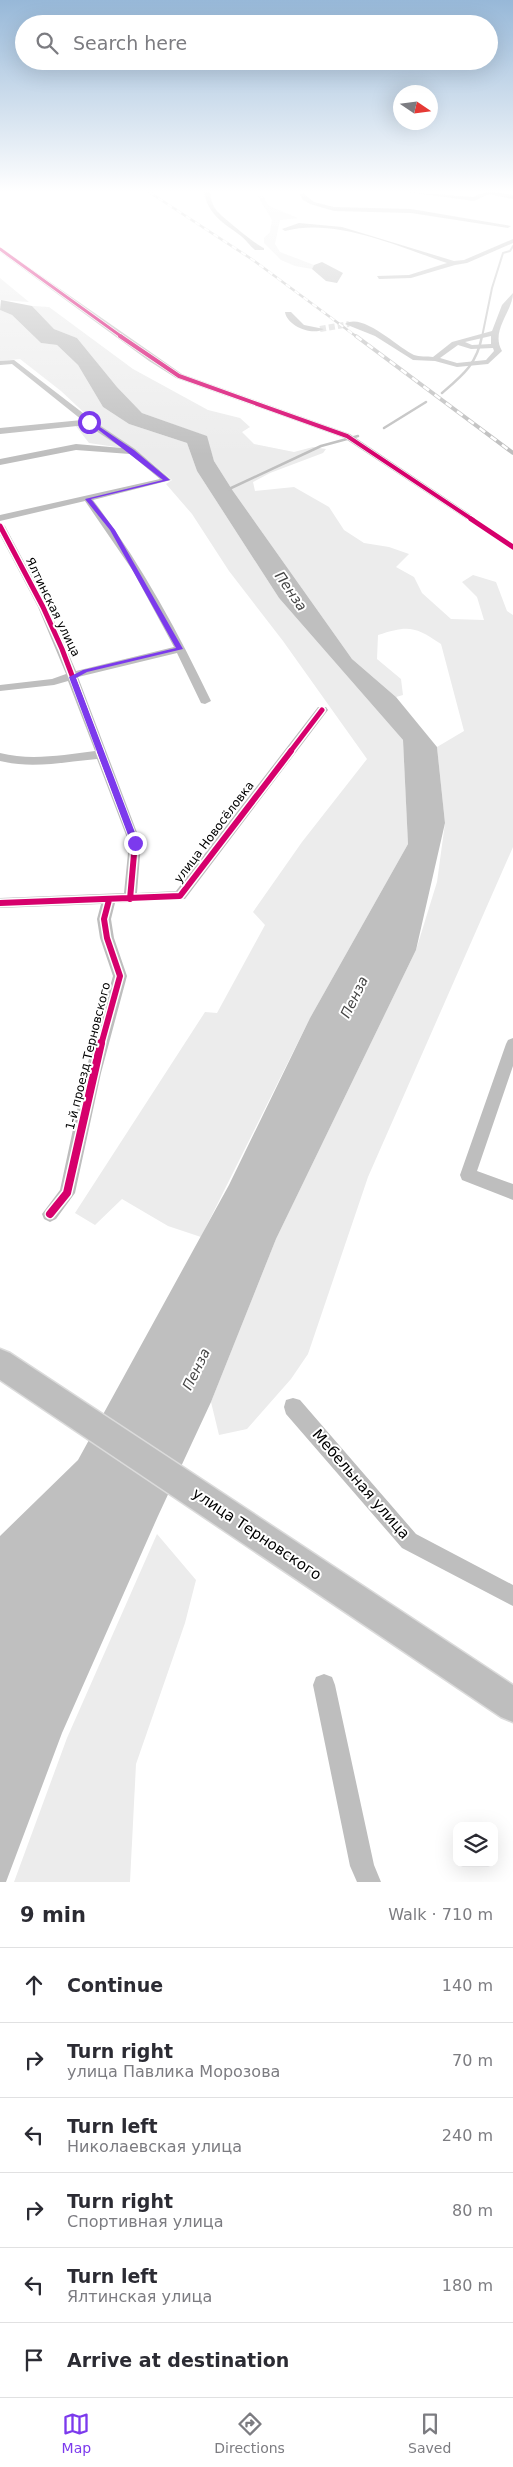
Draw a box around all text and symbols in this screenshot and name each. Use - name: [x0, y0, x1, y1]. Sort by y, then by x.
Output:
- search box: [15, 15, 498, 70]
- icon: search: [33, 29, 61, 57]
- text: Search here: [73, 32, 187, 54]
- north arrow: [393, 85, 438, 130]
- route start: [78, 411, 101, 434]
- street label: Ялтинская улица: [23, 555, 83, 659]
- water label: Пенза: [272, 568, 310, 614]
- street label: улица Новосёловка: [171, 779, 257, 885]
- route end: [124, 832, 147, 855]
- water label: Пенза: [337, 974, 371, 1020]
- street label: 1-й проезд Терновского: [63, 981, 113, 1131]
- water label: Пенза: [179, 1346, 213, 1392]
- street label: Мебельная улица: [308, 1425, 414, 1543]
- street label: улица Терновского: [189, 1484, 325, 1584]
- map controls: [453, 1822, 498, 1867]
- button: layers: [453, 1822, 498, 1867]
- text: 9 min: [20, 1903, 86, 1927]
- text: Walk · 710 m: [388, 1905, 493, 1924]
- icon: ahead: [20, 1971, 48, 1999]
- text: Continue: [67, 1974, 163, 1996]
- text: 140 m: [442, 1976, 493, 1995]
- text: Turn right: [67, 2040, 173, 2062]
- icon: right: [20, 2046, 48, 2074]
- text: 70 m: [452, 2051, 493, 2070]
- text: улица Павлика Морозова: [67, 2062, 280, 2081]
- text: Turn left: [67, 2115, 158, 2137]
- icon: left: [20, 2121, 48, 2149]
- text: 240 m: [442, 2126, 493, 2145]
- text: Николаевская улица: [67, 2137, 242, 2156]
- text: Turn right: [67, 2190, 173, 2212]
- icon: right: [20, 2196, 48, 2224]
- text: 80 m: [452, 2201, 493, 2220]
- text: Спортивная улица: [67, 2212, 224, 2231]
- text: Turn left: [67, 2265, 158, 2287]
- icon: left: [20, 2271, 48, 2299]
- text: 180 m: [442, 2276, 493, 2295]
- text: Ялтинская улица: [67, 2287, 212, 2306]
- icon: arrive: [20, 2346, 48, 2374]
- text: Arrive at destination: [67, 2349, 289, 2371]
- tab: Map: [62, 2410, 91, 2456]
- tab: Directions: [214, 2410, 285, 2456]
- tab: Saved: [408, 2410, 451, 2456]

